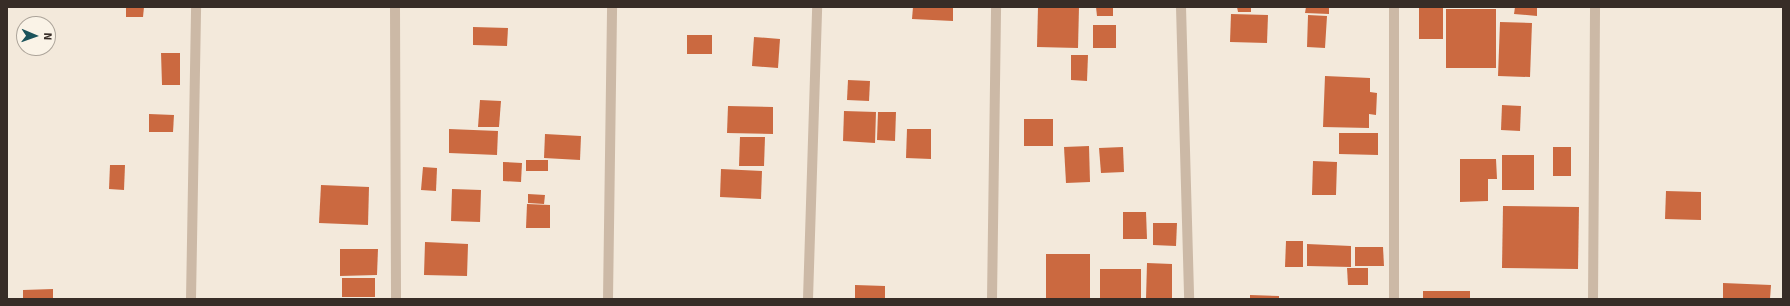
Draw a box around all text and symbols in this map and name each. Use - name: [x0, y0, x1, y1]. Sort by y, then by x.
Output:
- north arrow: [16, 16, 56, 56]
- text: N: [41, 32, 54, 40]

